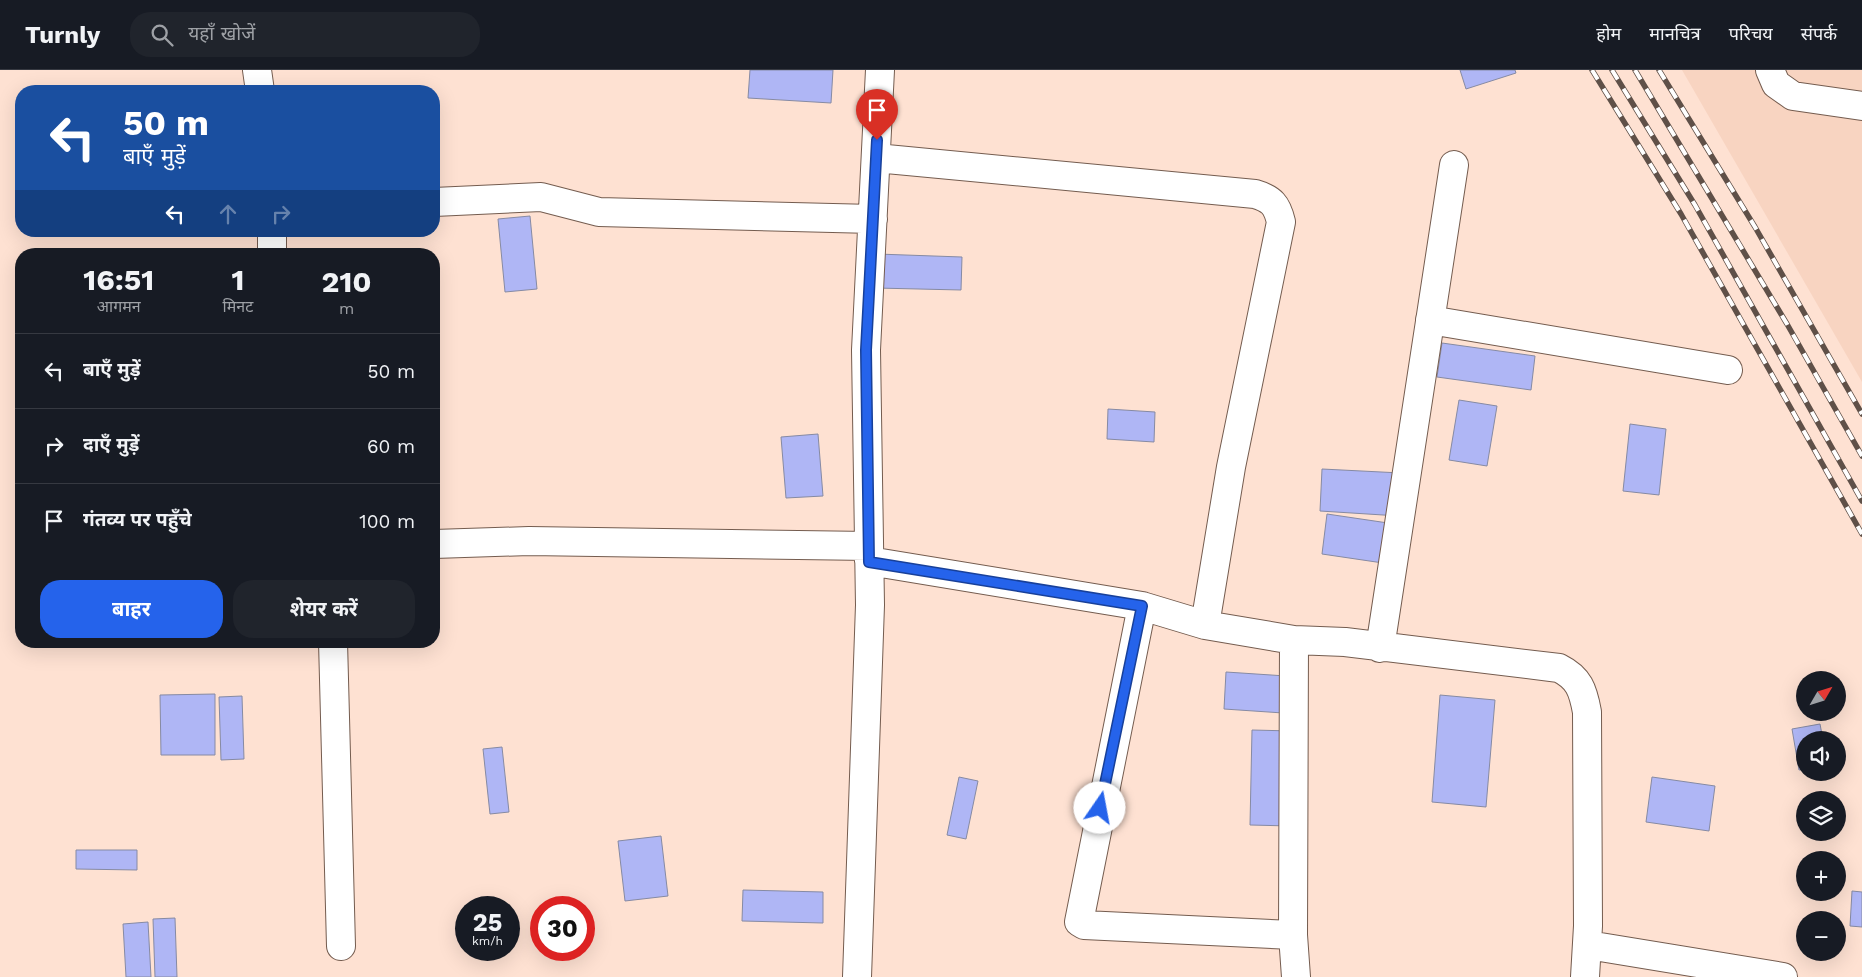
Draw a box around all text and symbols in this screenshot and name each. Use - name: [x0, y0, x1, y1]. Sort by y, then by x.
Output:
- search box: [130, 12, 480, 57]
- text: Turnly: [25, 21, 100, 49]
- icon: search: [148, 21, 176, 49]
- text: यहाँ खोजें: [188, 22, 255, 45]
- text: होम: [1596, 23, 1621, 44]
- text: मानचित्र: [1649, 23, 1701, 44]
- text: परिचय: [1729, 23, 1773, 44]
- text: संपर्क: [1801, 23, 1837, 44]
- pin: [856, 89, 898, 140]
- icon: arrive: [863, 96, 891, 124]
- text: 50 m: [123, 102, 209, 144]
- icon: left: [40, 105, 105, 170]
- text: बाएँ मुड़ें: [123, 144, 186, 169]
- icon: left: [161, 200, 189, 228]
- icon: ahead: [214, 200, 242, 228]
- icon: right: [267, 200, 295, 228]
- text: 16:51: [83, 262, 154, 297]
- text: 1: [231, 262, 244, 297]
- text: 210: [322, 264, 372, 299]
- text: आगमन: [97, 297, 141, 316]
- text: मिनट: [223, 297, 253, 316]
- text: m: [339, 299, 354, 318]
- icon: left: [40, 357, 68, 385]
- text: बाएँ मुड़ें: [83, 358, 141, 381]
- text: 50 m: [368, 360, 415, 383]
- icon: right: [40, 432, 68, 460]
- text: दाएँ मुड़ें: [83, 433, 139, 456]
- text: 60 m: [367, 435, 415, 458]
- icon: arrive: [40, 507, 68, 535]
- text: गंतव्य पर पहुँचे: [83, 508, 192, 531]
- text: 100 m: [359, 510, 415, 533]
- button: बाहर: [40, 580, 223, 638]
- button: शेयर करें: [233, 580, 415, 638]
- north arrow: [1796, 671, 1846, 721]
- map controls: [1796, 671, 1846, 961]
- button: sound: [1796, 731, 1846, 781]
- position arrow: [1073, 781, 1125, 833]
- button: layers: [1796, 791, 1846, 841]
- button: +: [1796, 851, 1846, 901]
- speed limit sign: 30: [530, 896, 595, 961]
- text: 25: [473, 908, 502, 937]
- button: −: [1796, 911, 1846, 961]
- text: km/h: [472, 934, 503, 948]

